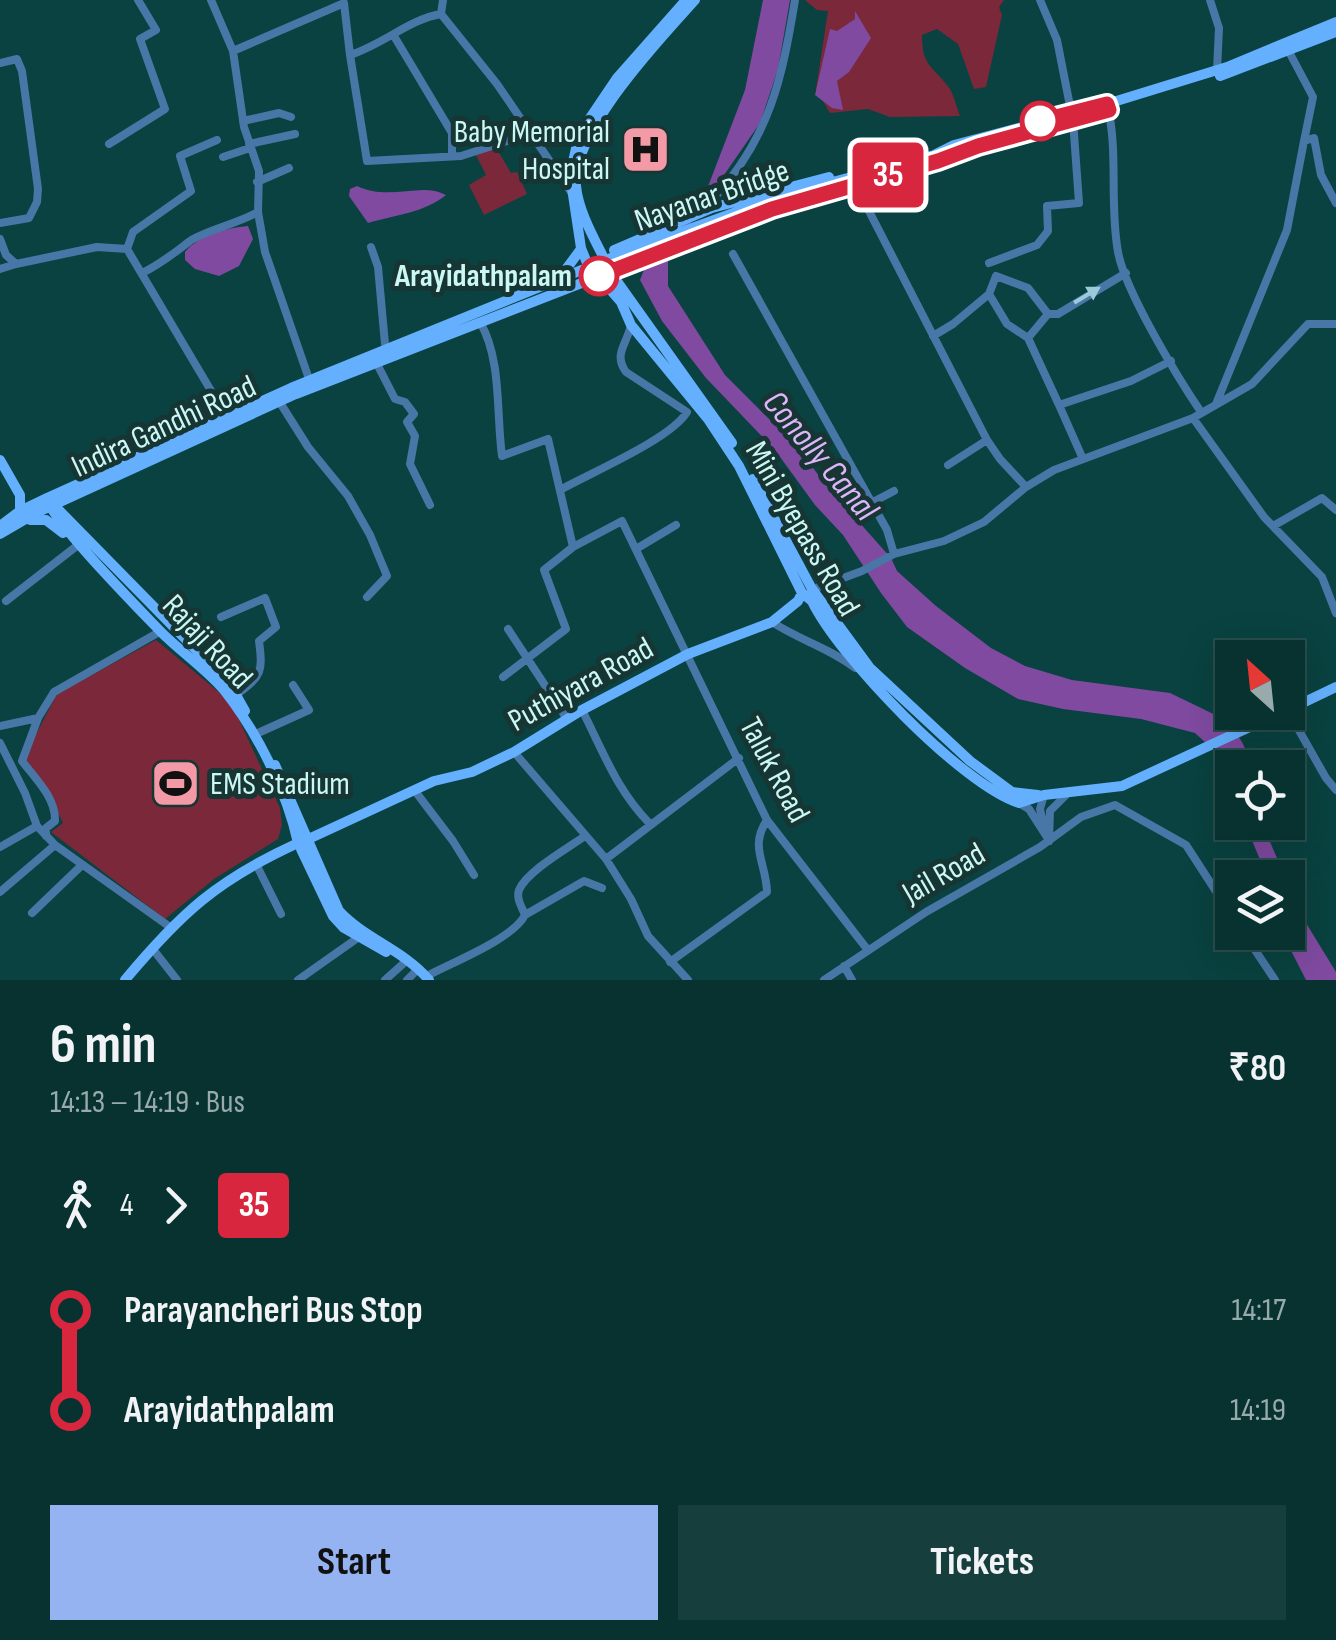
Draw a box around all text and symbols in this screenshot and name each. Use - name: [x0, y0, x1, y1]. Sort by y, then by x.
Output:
- unlabelled marker: [1021, 102, 1059, 140]
- place label: Baby Memorial Hospital: [454, 113, 610, 189]
- hospital icon: Baby Memorial Hospital: [619, 124, 671, 176]
- line badge: 35: [843, 142, 933, 208]
- street label: Nayanar Bridge: [629, 151, 795, 241]
- text: 35: [872, 154, 904, 197]
- place label: Arayidathpalam: [394, 257, 572, 296]
- marker: Arayidathpalam: [580, 257, 618, 295]
- one-way arrow: [1073, 287, 1101, 304]
- street label: Indira Gandhi Road: [66, 367, 262, 487]
- water label: Conolly Canal: [753, 382, 888, 531]
- street label: Mini Byepass Road: [736, 435, 868, 623]
- street label: Rajaji Road: [154, 587, 260, 697]
- street label: Puthiyara Road: [502, 629, 660, 741]
- north arrow: [1215, 640, 1305, 730]
- map controls: [1215, 640, 1305, 950]
- street label: Taluk Road: [730, 711, 818, 829]
- button: locate: [1215, 750, 1305, 840]
- sports icon: EMS Stadium: [149, 758, 201, 810]
- place label: EMS Stadium: [210, 765, 350, 804]
- street label: Jail Road: [895, 835, 992, 914]
- button: layers: [1215, 860, 1305, 950]
- text: 6 min: [50, 1012, 157, 1079]
- text: ₹80: [1228, 1046, 1286, 1091]
- text: 14:13 – 14:19 · Bus: [50, 1083, 245, 1122]
- icon: walk: [50, 1178, 105, 1233]
- icon: forward: [148, 1178, 203, 1233]
- text: 35: [238, 1184, 269, 1227]
- text: 4: [120, 1186, 133, 1225]
- text: Parayancheri Bus Stop: [124, 1288, 423, 1333]
- text: 14:17: [1231, 1291, 1286, 1330]
- text: Arayidathpalam: [124, 1388, 335, 1433]
- text: 14:19: [1230, 1391, 1286, 1430]
- button: Start: [50, 1505, 658, 1620]
- button: Tickets: [678, 1505, 1286, 1620]

